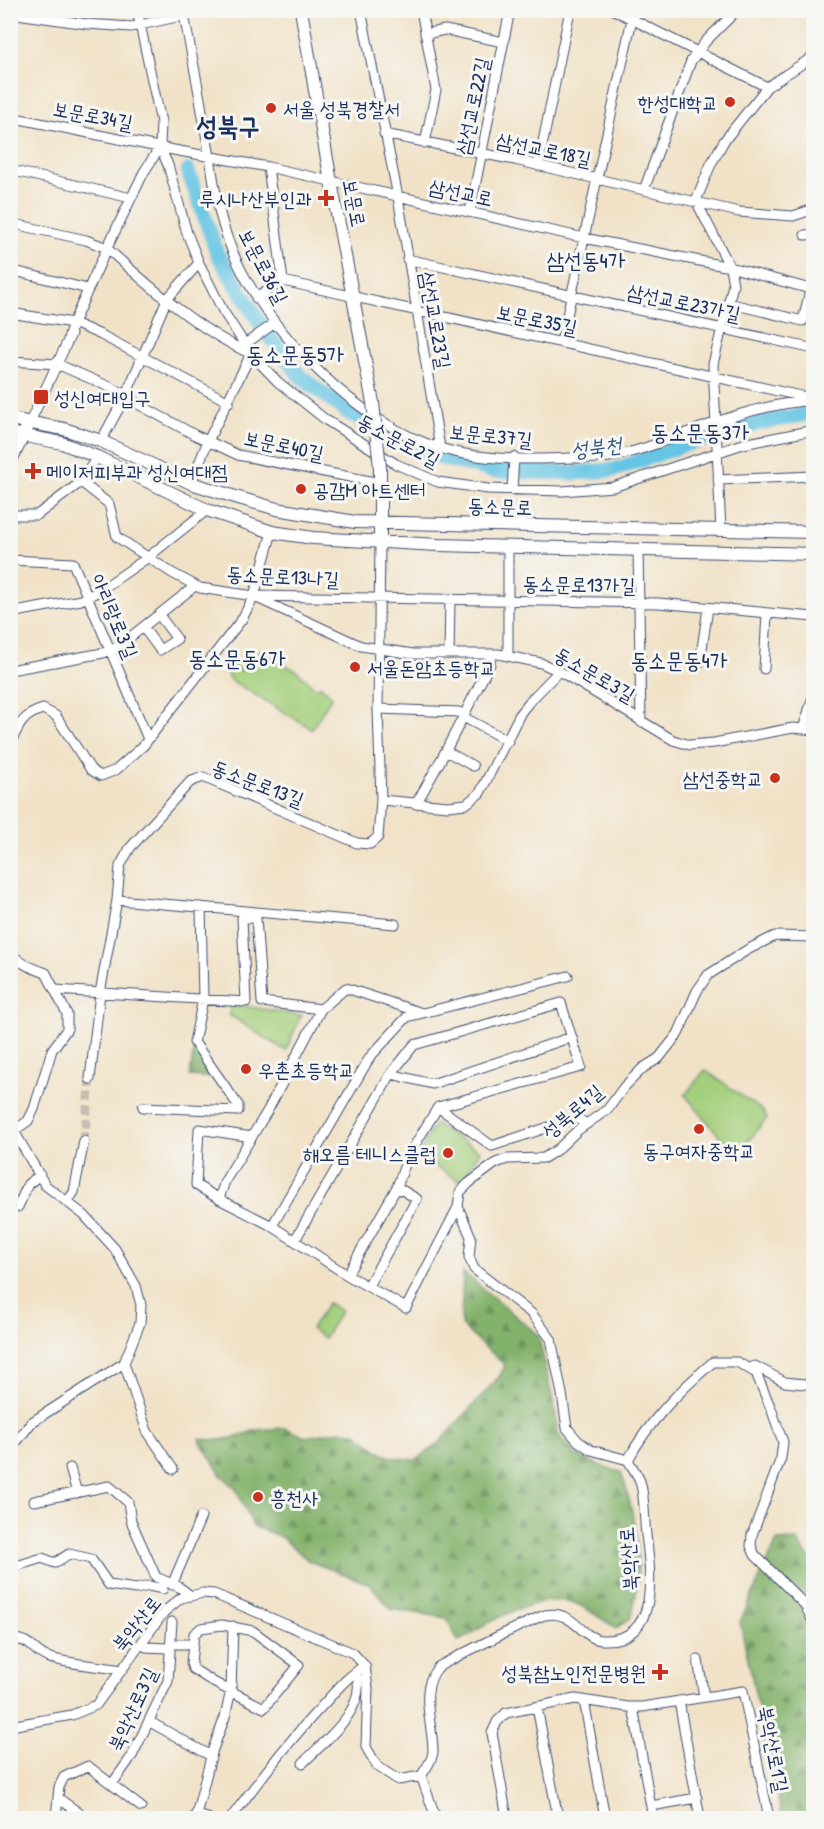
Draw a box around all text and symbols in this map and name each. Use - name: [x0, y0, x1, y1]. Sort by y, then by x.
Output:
- street label: 삼선교로22길: [448, 55, 496, 157]
- place label: 한성대학교: [638, 89, 718, 116]
- street label: 보문로34길: [51, 94, 135, 136]
- place label: 서울 성북경찰서: [283, 95, 400, 122]
- marker: 한성대학교: [723, 95, 737, 109]
- marker: 서울 성북경찰서: [264, 101, 278, 115]
- district label: 성북구: [197, 108, 259, 143]
- street label: 삼선교로18길: [494, 126, 594, 172]
- street label: 삼선교로: [427, 172, 495, 212]
- street label: 보문로: [337, 177, 373, 229]
- place label: 루시나산부인과: [199, 185, 312, 212]
- marker: 루시나산부인과: [317, 189, 335, 207]
- street label: 보문로36길: [233, 224, 295, 308]
- district label: 삼선동4가: [546, 245, 626, 275]
- street label: 삼선교로23길: [414, 269, 458, 371]
- street label: 삼선교로23가길: [625, 277, 743, 327]
- street label: 보문로35길: [494, 297, 580, 341]
- district label: 동소문동5가: [246, 339, 344, 369]
- place label: 성신여대입구: [54, 384, 151, 411]
- marker: 성신여대입구: [32, 388, 50, 406]
- street label: 동소문로2길: [353, 407, 445, 473]
- street label: 보문로37길: [448, 417, 534, 453]
- district label: 동소문동3가: [651, 417, 749, 447]
- street label: 보문로40길: [242, 423, 326, 467]
- water label: 성북천: [569, 429, 625, 464]
- place label: 메이저피부과 성신여대점: [46, 458, 228, 485]
- marker: 메이저피부과 성신여대점: [24, 462, 42, 480]
- place label: 공감M 아트센터: [313, 476, 426, 503]
- marker: 공감M 아트센터: [294, 482, 308, 496]
- street label: 동소문로: [467, 491, 533, 521]
- street label: 동소문로13나길: [226, 560, 340, 592]
- street label: 아리랑로3길: [85, 570, 145, 662]
- street label: 동소문로13가길: [522, 570, 636, 598]
- street label: 동소문로3길: [550, 640, 640, 708]
- district label: 동소문동6가: [188, 643, 286, 673]
- district label: 동소문동4가: [631, 645, 728, 675]
- place label: 서울돈암초등학교: [367, 654, 496, 681]
- marker: 서울돈암초등학교: [348, 660, 362, 674]
- street label: 동소문로13길: [208, 753, 308, 813]
- place label: 삼선중학교: [683, 765, 763, 792]
- marker: 삼선중학교: [768, 771, 782, 785]
- place label: 우촌초등학교: [258, 1056, 355, 1083]
- marker: 우촌초등학교: [239, 1062, 253, 1076]
- street label: 성북로4길: [536, 1078, 608, 1144]
- marker: 동구여자중학교: [692, 1122, 706, 1136]
- place label: 동구여자중학교: [643, 1137, 755, 1164]
- place label: 해오름 테니스클럽: [303, 1140, 436, 1167]
- marker: 해오름 테니스클럽: [441, 1146, 455, 1160]
- place label: 흥천사: [270, 1484, 318, 1511]
- marker: 흥천사: [251, 1490, 265, 1504]
- street label: 북악산로: [612, 1526, 644, 1592]
- street label: 북악산로: [105, 1589, 167, 1657]
- place label: 성북참노인전문병원: [501, 1659, 646, 1686]
- street label: 북악산로3길: [101, 1663, 163, 1755]
- marker: 성북참노인전문병원: [651, 1663, 669, 1681]
- street label: 북악산로1길: [752, 1703, 796, 1795]

